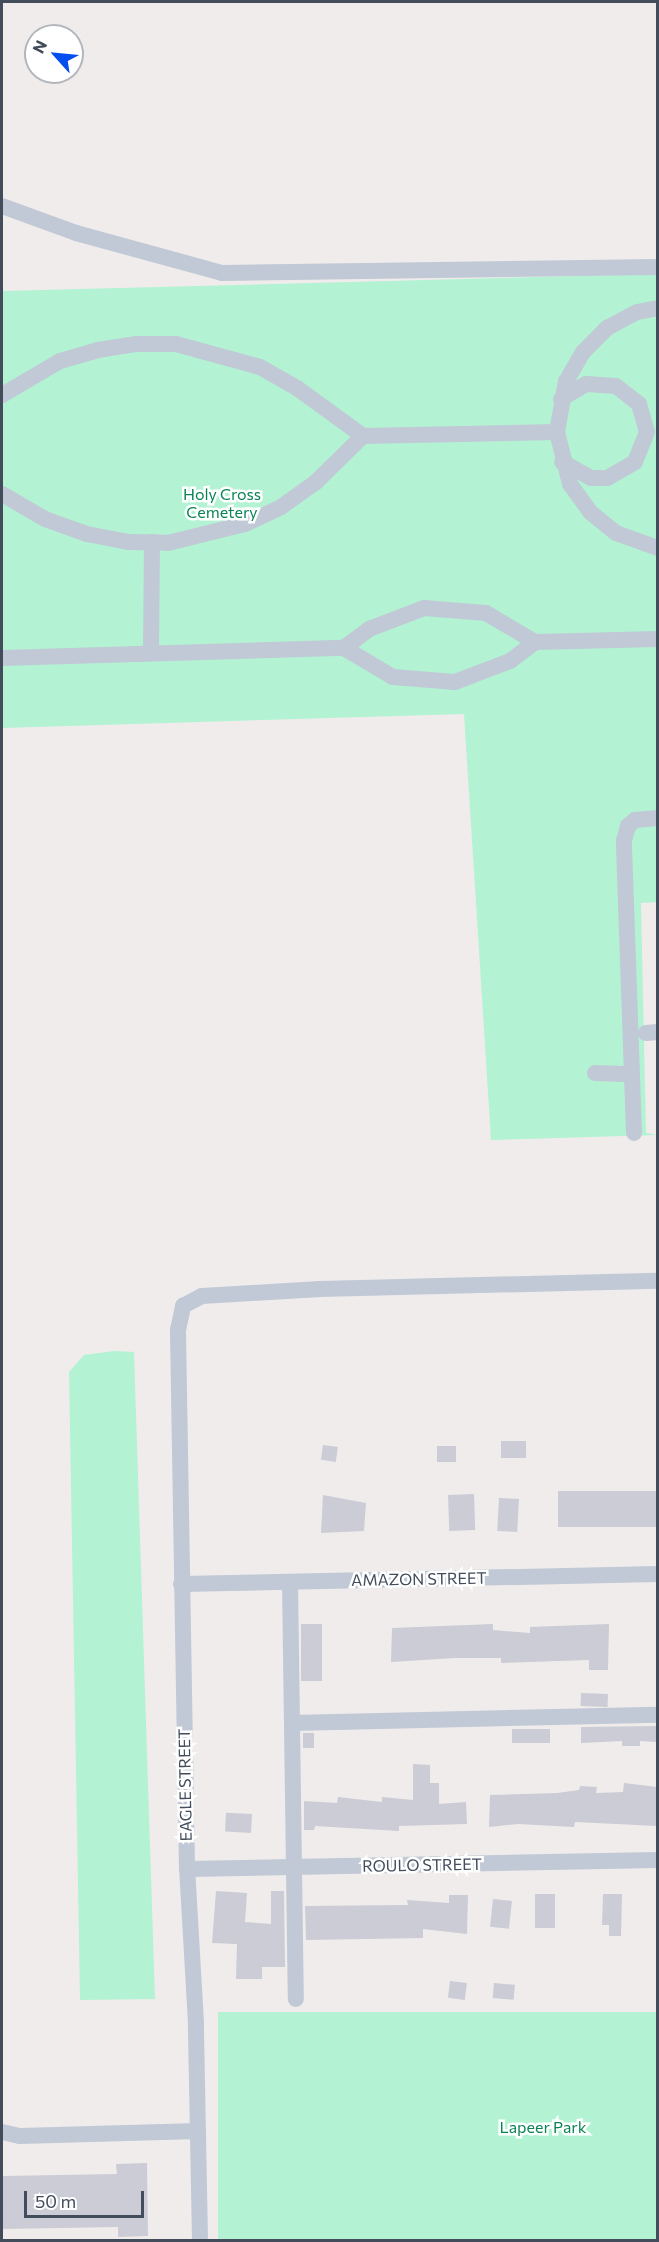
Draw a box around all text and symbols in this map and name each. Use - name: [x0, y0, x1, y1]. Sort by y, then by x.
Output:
- north arrow: [24, 24, 84, 84]
- text: N: [28, 37, 50, 56]
- park label: Holy Cross Cemetery: [183, 484, 261, 522]
- street label: AMAZON STREET: [351, 1568, 487, 1590]
- street label: EAGLE STREET: [174, 1728, 196, 1842]
- street label: ROULO STREET: [362, 1854, 482, 1876]
- park label: Lapeer Park: [500, 2117, 586, 2137]
- scale bar: [27, 2179, 147, 2217]
- text: 50 m: [35, 2190, 76, 2212]

